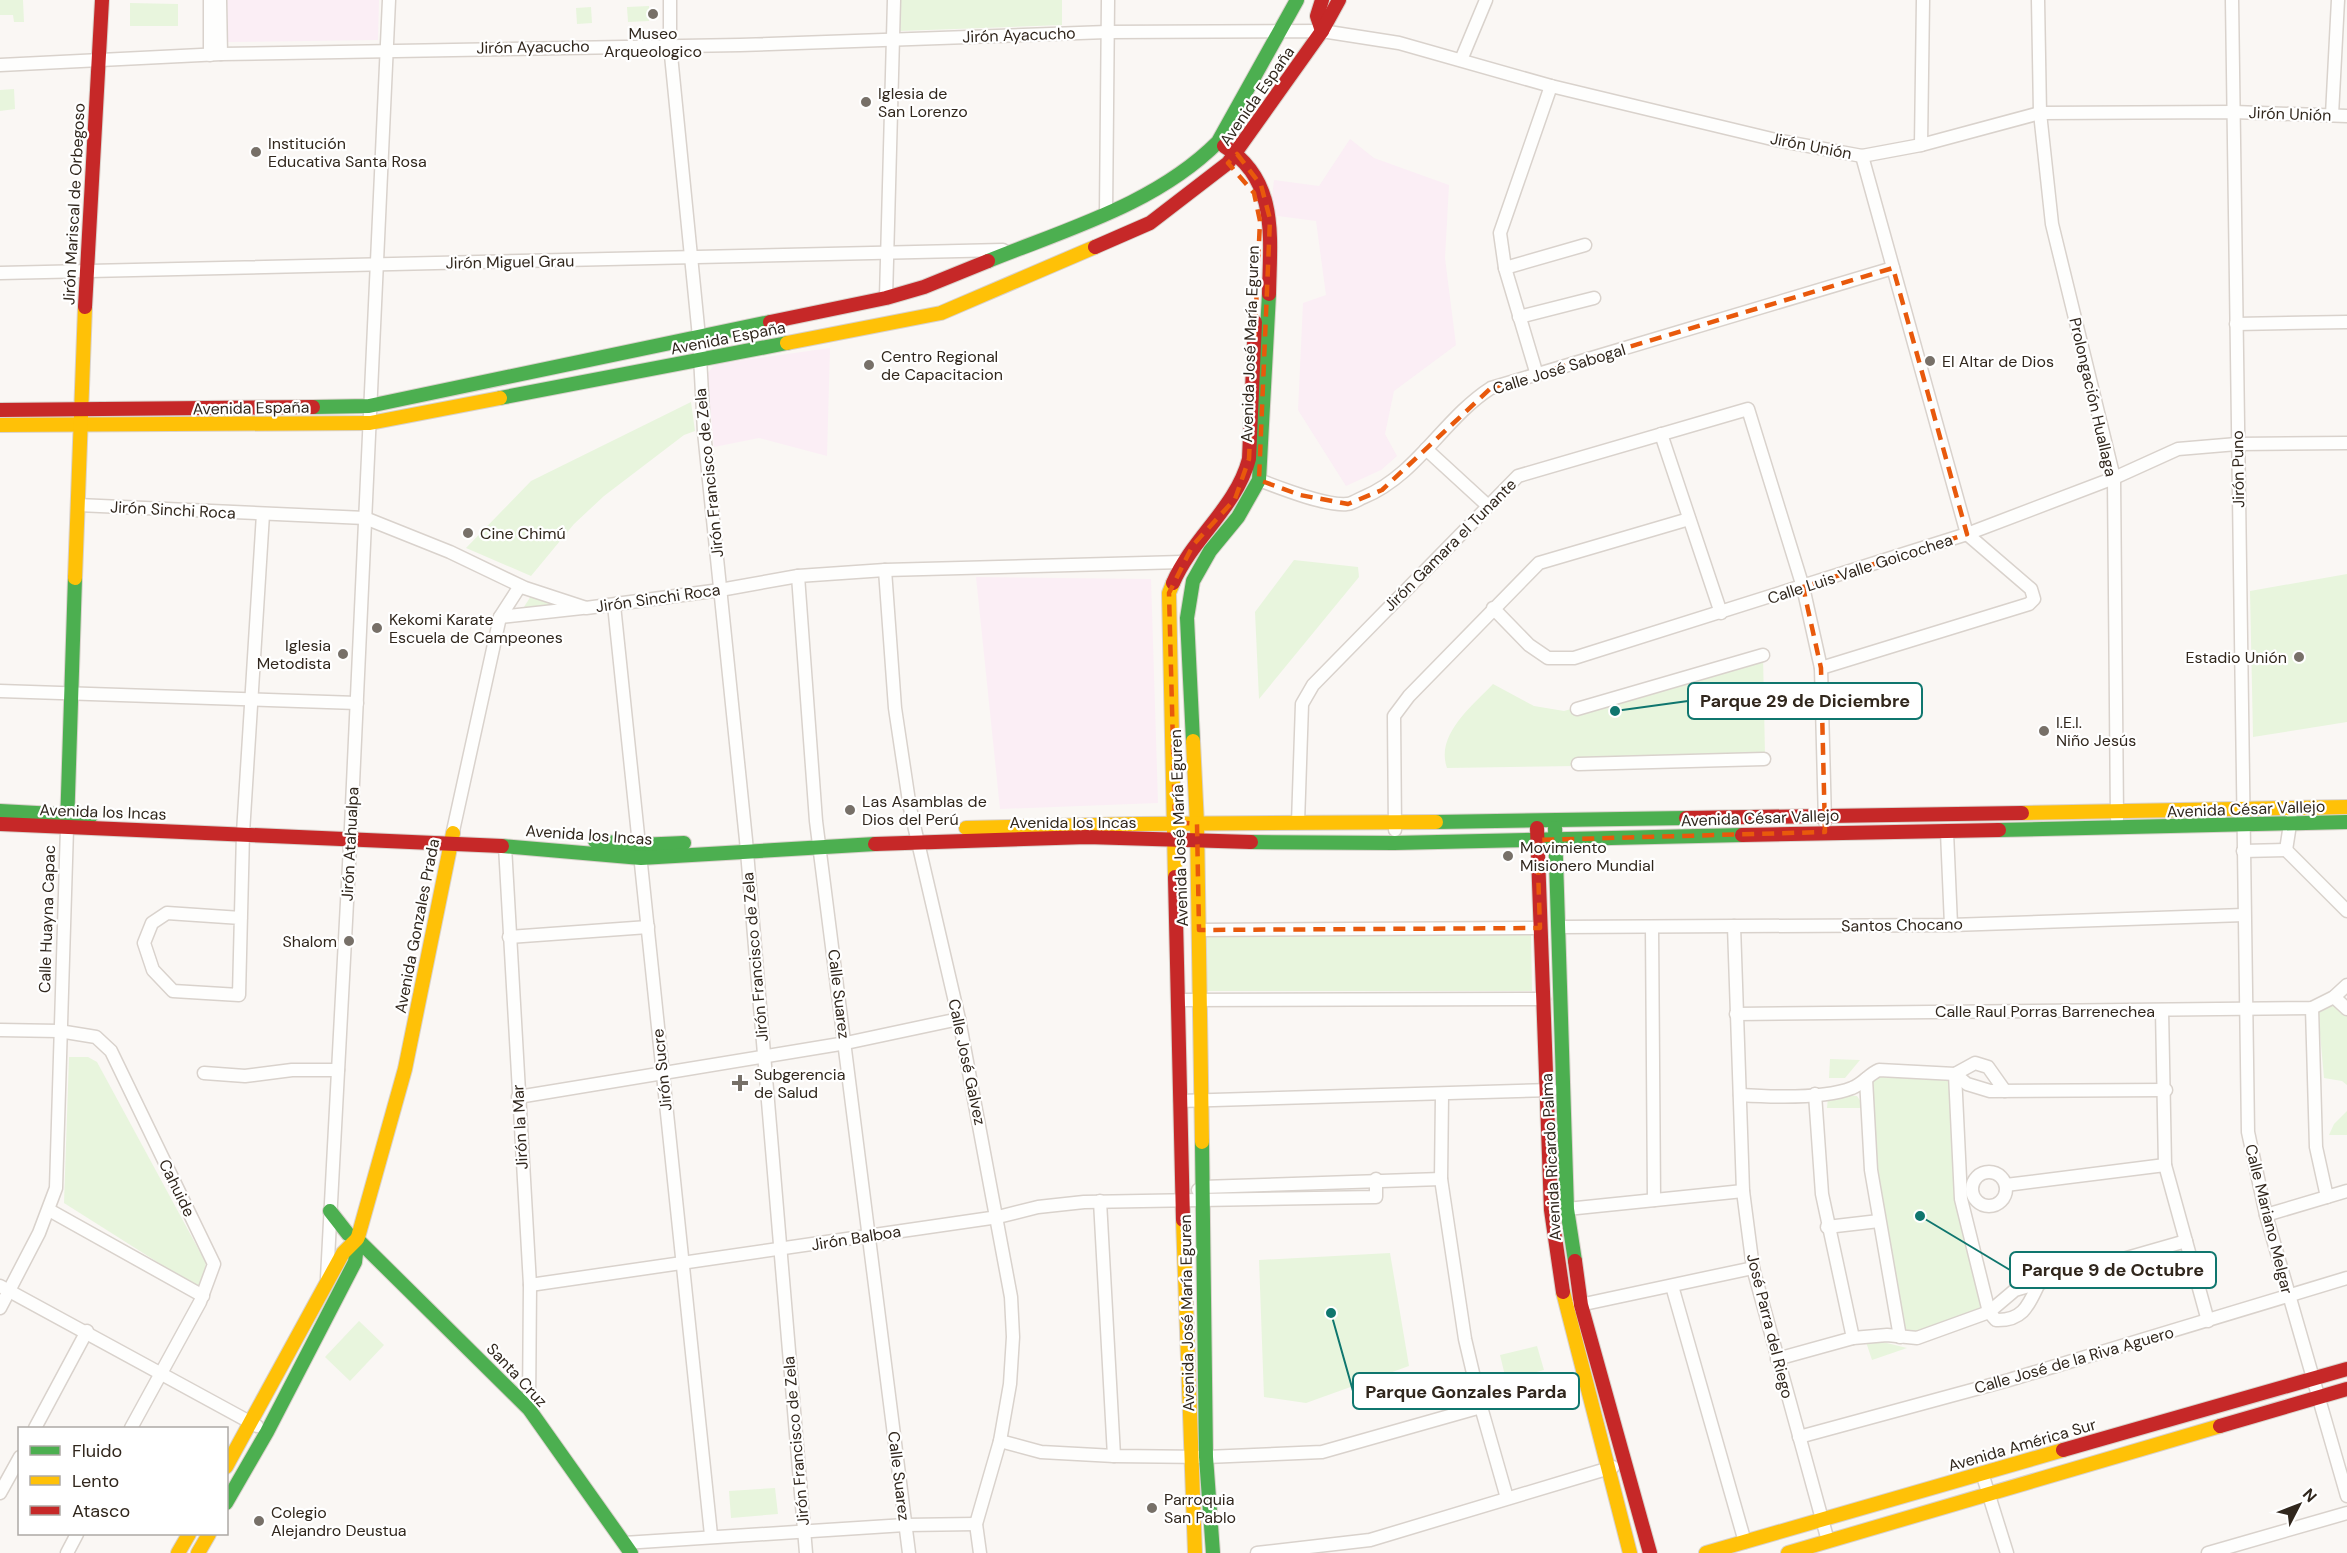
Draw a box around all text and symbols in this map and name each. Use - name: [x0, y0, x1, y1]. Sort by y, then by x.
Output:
- marker: Museo Arqueologico: [646, 7, 660, 21]
- place label: Museo Arqueologico: [604, 23, 702, 62]
- street label: Jirón Ayacucho: [962, 23, 1076, 47]
- street label: Jirón Ayacucho: [476, 36, 590, 58]
- street label: Avenida España: [1215, 42, 1299, 150]
- place label: Iglesia de San Lorenzo: [878, 83, 968, 122]
- marker: Iglesia de San Lorenzo: [859, 95, 873, 109]
- street label: Jirón Mariscal de Orbegoso: [58, 102, 90, 306]
- street label: Jirón Unión: [2248, 102, 2332, 126]
- street label: Jirón Unión: [1768, 128, 1854, 164]
- place label: Institución Educativa Santa Rosa: [268, 133, 427, 172]
- marker: Institución Educativa Santa Rosa: [249, 145, 263, 159]
- street label: Avenida José María Eguren: [1236, 245, 1264, 443]
- street label: Jirón Miguel Grau: [446, 250, 574, 274]
- street label: Prolongación Huallaga: [2065, 316, 2121, 478]
- street label: Avenida España: [669, 317, 787, 359]
- street label: Calle José Sabogal: [1490, 339, 1628, 399]
- place label: Centro Regional de Capacitacion: [881, 346, 1003, 385]
- place label: El Altar de Dios: [1942, 351, 2054, 372]
- marker: El Altar de Dios: [1923, 354, 1937, 368]
- marker: Centro Regional de Capacitacion: [862, 358, 876, 372]
- street label: Jirón Francisco de Zela: [690, 387, 728, 559]
- street label: Avenida España: [193, 396, 309, 420]
- street label: Jirón Puno: [2227, 430, 2249, 508]
- street label: Jirón Gamara el Tunante: [1379, 474, 1521, 616]
- street label: Jirón Sinchi Roca: [110, 496, 236, 524]
- place label: Cine Chimú: [480, 523, 566, 544]
- marker: Cine Chimú: [461, 526, 475, 540]
- street label: Calle Luis Valle Goicochea: [1765, 529, 1955, 609]
- street label: Jirón Sinchi Roca: [594, 579, 722, 617]
- place label: Kekomi Karate Escuela de Campeones: [389, 609, 563, 648]
- marker: Kekomi Karate Escuela de Campeones: [370, 621, 384, 635]
- place label: Iglesia Metodista: [257, 635, 331, 674]
- marker: Iglesia Metodista: [336, 647, 350, 661]
- place label: Estadio Unión: [2186, 647, 2287, 668]
- marker: Estadio Unión: [2292, 650, 2306, 664]
- callout: Parque 29 de Diciembre: [1688, 683, 1922, 719]
- text: Parque 29 de Diciembre: [1700, 689, 1910, 713]
- place label: I.E.I. Niño Jesús: [2056, 712, 2136, 751]
- marker: I.E.I. Niño Jesús: [2037, 724, 2051, 738]
- street label: Avenida José María Eguren: [1165, 729, 1193, 927]
- street label: Jirón Atahualpa: [337, 786, 363, 902]
- place label: Las Asamblas de Dios del Perú: [862, 791, 987, 830]
- street label: Avenida César Vallejo: [2166, 796, 2326, 822]
- street label: Avenida los Incas: [39, 799, 167, 825]
- marker: Las Asamblas de Dios del Perú: [843, 803, 857, 817]
- street label: Avenida César Vallejo: [1680, 805, 1840, 831]
- street label: Avenida los Incas: [1009, 812, 1137, 833]
- street label: Avenida los Incas: [525, 820, 653, 850]
- street label: Avenida Gonzales Prada: [390, 837, 444, 1015]
- place label: Movimiento Misionero Mundial: [1520, 837, 1654, 876]
- street label: Calle Huayna Capac: [34, 845, 60, 993]
- marker: Movimiento Misionero Mundial: [1501, 849, 1515, 863]
- street label: Jirón Francisco de Zela: [737, 871, 773, 1043]
- street label: Santos Chocano: [1841, 913, 1963, 937]
- place label: Shalom: [283, 931, 337, 952]
- marker: Shalom: [342, 934, 356, 948]
- street label: Calle Suarez: [823, 948, 855, 1040]
- street label: Calle José Galvez: [943, 997, 991, 1127]
- street label: Calle Raul Porras Barrenechea: [1935, 1001, 2155, 1022]
- street label: Jirón Sucre: [647, 1028, 677, 1112]
- place label: Subgerencia de Salud: [754, 1064, 845, 1103]
- street label: Avenida Ricardo Palma: [1536, 1073, 1566, 1241]
- marker: Subgerencia de Salud: [731, 1074, 749, 1092]
- street label: Jirón la Mar: [507, 1084, 533, 1170]
- street label: Calle Mariano Melgar: [2240, 1142, 2298, 1296]
- street label: Cahuide: [154, 1156, 200, 1220]
- street label: Avenida José María Eguren: [1175, 1214, 1199, 1412]
- street label: Jirón Balboa: [810, 1221, 902, 1255]
- street label: José Parra del Riego: [1742, 1251, 1798, 1401]
- callout: Parque 9 de Octubre: [2010, 1252, 2216, 1288]
- text: Parque 9 de Octubre: [2022, 1258, 2204, 1282]
- street label: Calle José de la Riva Aguero: [1972, 1321, 2176, 1399]
- street label: Santa Cruz: [482, 1338, 552, 1412]
- street label: Jirón Francisco de Zela: [778, 1355, 814, 1527]
- callout: Parque Gonzales Parda: [1353, 1373, 1579, 1409]
- text: Parque Gonzales Parda: [1365, 1380, 1567, 1404]
- street label: Avenida América Sur: [1945, 1414, 2099, 1476]
- legend: [18, 1427, 228, 1535]
- street label: Calle Suarez: [883, 1430, 915, 1522]
- text: Fluido: [72, 1439, 122, 1463]
- text: Lento: [72, 1469, 119, 1493]
- north arrow: [2269, 1475, 2329, 1535]
- text: N: [2298, 1484, 2321, 1507]
- place label: Parroquia San Pablo: [1164, 1489, 1236, 1528]
- text: Atasco: [72, 1499, 130, 1523]
- marker: Parroquia San Pablo: [1145, 1501, 1159, 1515]
- place label: Colegio Alejandro Deustua: [271, 1502, 407, 1541]
- marker: Colegio Alejandro Deustua: [252, 1514, 266, 1528]

